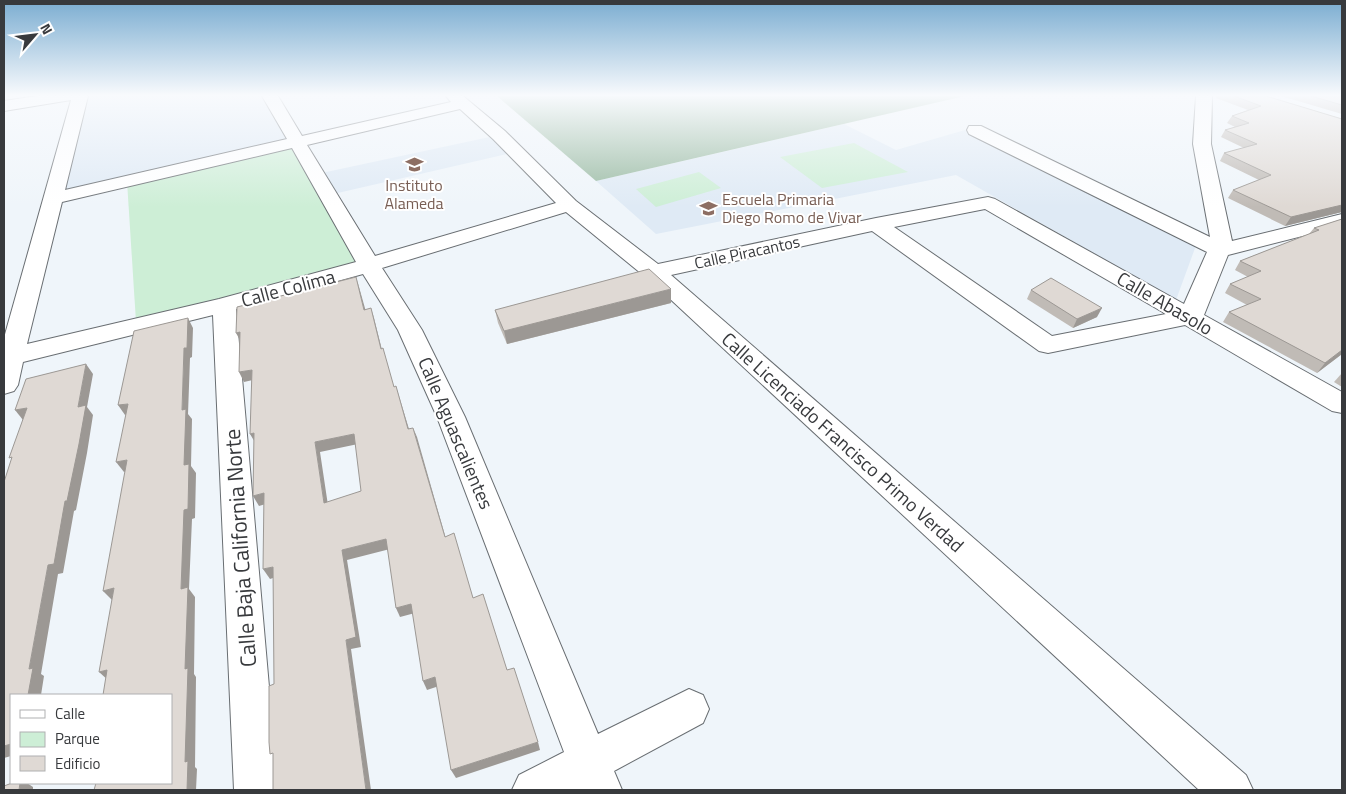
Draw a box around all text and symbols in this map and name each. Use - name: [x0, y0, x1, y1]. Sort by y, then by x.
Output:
- north arrow: [10, 10, 60, 60]
- text: N: [35, 19, 58, 38]
- school or university icon: Instituto Alameda: [404, 154, 424, 174]
- place label: Instituto Alameda: [384, 173, 444, 215]
- place label: Escuela Primaria Diego Romo de Vivar: [722, 187, 862, 229]
- school or university icon: Escuela Primaria Diego Romo de Vivar: [698, 198, 718, 218]
- street label: Calle Piracantos: [692, 229, 802, 275]
- street label: Calle Colima: [237, 261, 339, 314]
- street label: Calle Abasolo: [1112, 263, 1219, 342]
- street label: Calle Licenciado Francisco Primo Verdad: [716, 325, 971, 559]
- street label: Calle Aguascalientes: [411, 352, 502, 514]
- street label: Calle Baja California Norte: [215, 428, 265, 668]
- legend: [10, 694, 172, 784]
- text: Calle: [55, 702, 85, 725]
- text: Parque: [55, 727, 100, 750]
- text: Edificio: [55, 752, 100, 775]

